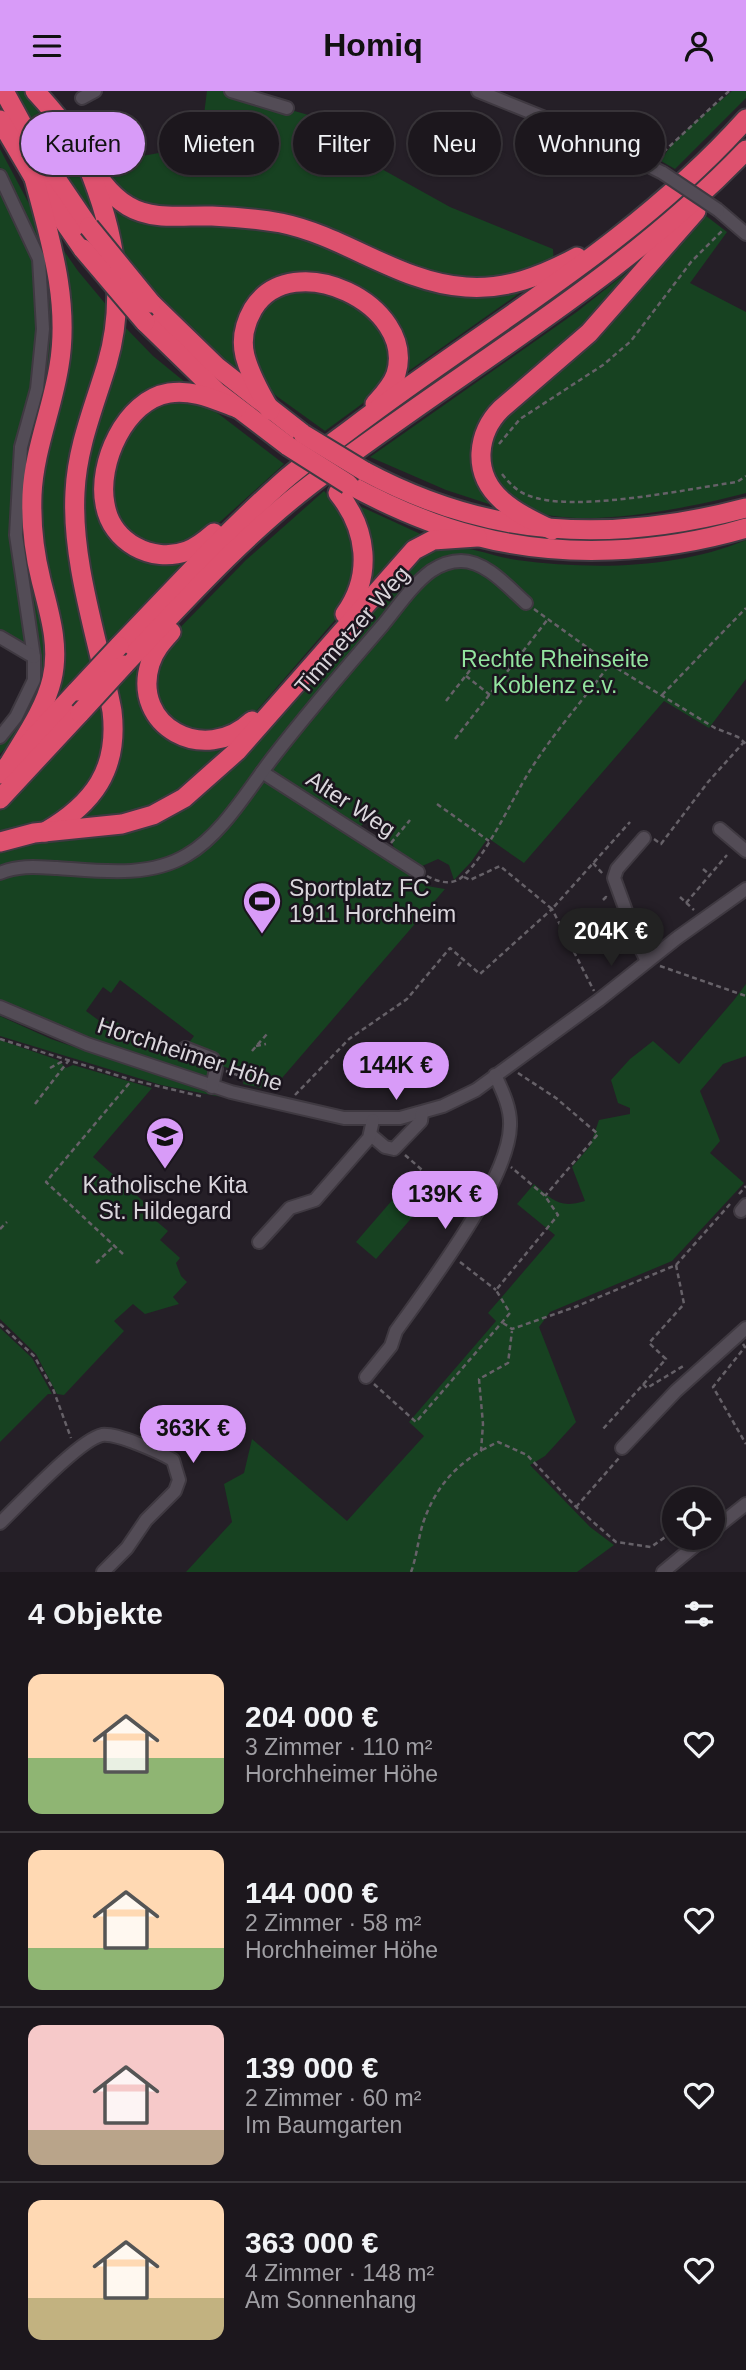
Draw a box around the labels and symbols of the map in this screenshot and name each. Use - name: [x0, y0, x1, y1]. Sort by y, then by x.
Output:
- street label: Timmetzer Weg: [289, 561, 415, 699]
- park label: Rechte Rheinseite Koblenz e.v.: [461, 646, 649, 698]
- street label: Alter Weg: [302, 766, 400, 842]
- place label: Sportplatz FC 1911 Horchheim: [289, 875, 456, 927]
- sports icon: Sportplatz FC 1911 Horchheim: [241, 880, 283, 935]
- pin: 204K €: [554, 909, 668, 968]
- street label: Horchheimer Höhe: [94, 1012, 286, 1096]
- pin: 144K €: [339, 1042, 453, 1102]
- school or university icon: Katholische Kita St. Hildegard: [144, 1115, 186, 1170]
- pin: 139K €: [388, 1171, 502, 1231]
- place label: Katholische Kita St. Hildegard: [83, 1172, 248, 1224]
- pin: 363K €: [136, 1405, 250, 1465]

